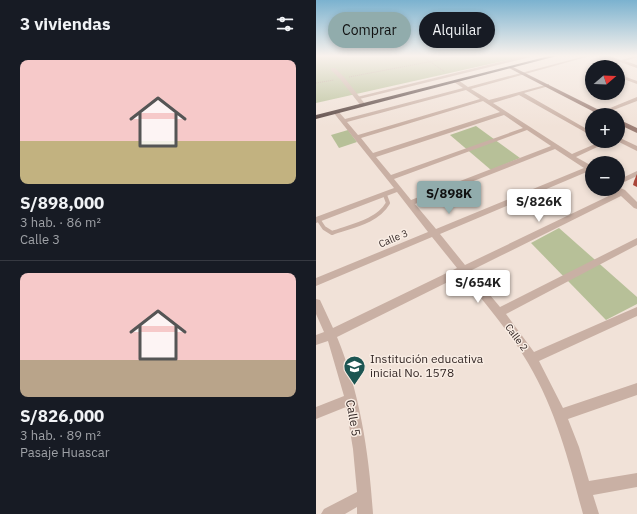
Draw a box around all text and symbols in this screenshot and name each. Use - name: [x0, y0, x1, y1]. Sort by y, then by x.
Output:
- chip: Comprar: [328, 12, 411, 48]
- chip: Alquilar: [419, 12, 495, 48]
- text: 3 viviendas: [20, 13, 111, 35]
- icon: filters: [274, 13, 296, 35]
- north arrow: [585, 60, 625, 100]
- map controls: [585, 60, 625, 196]
- icon: home: [122, 86, 194, 158]
- button: +: [585, 108, 625, 148]
- button: −: [585, 156, 625, 196]
- pin: S/898K: [416, 181, 482, 215]
- text: S/898K: [426, 185, 472, 202]
- pin: S/826K: [506, 189, 572, 223]
- text: S/898,000: [20, 192, 104, 214]
- text: S/826K: [516, 193, 562, 210]
- text: 3 hab. · 86 m²: [20, 214, 101, 231]
- street label: Calle 3: [376, 226, 410, 250]
- text: Calle 3: [20, 231, 60, 248]
- pin: S/654K: [445, 270, 511, 304]
- text: S/654K: [455, 274, 501, 291]
- icon: home: [122, 299, 194, 371]
- street label: Calle 2: [502, 321, 531, 354]
- place label: Institución educativa inicial No. 1578: [370, 351, 484, 380]
- school or university icon: Institución educativa inicial No. 1578: [342, 353, 368, 386]
- street label: Calle 5: [343, 398, 364, 437]
- text: S/826,000: [20, 405, 104, 427]
- text: 3 hab. · 89 m²: [20, 427, 101, 444]
- text: Pasaje Huascar: [20, 444, 110, 461]

